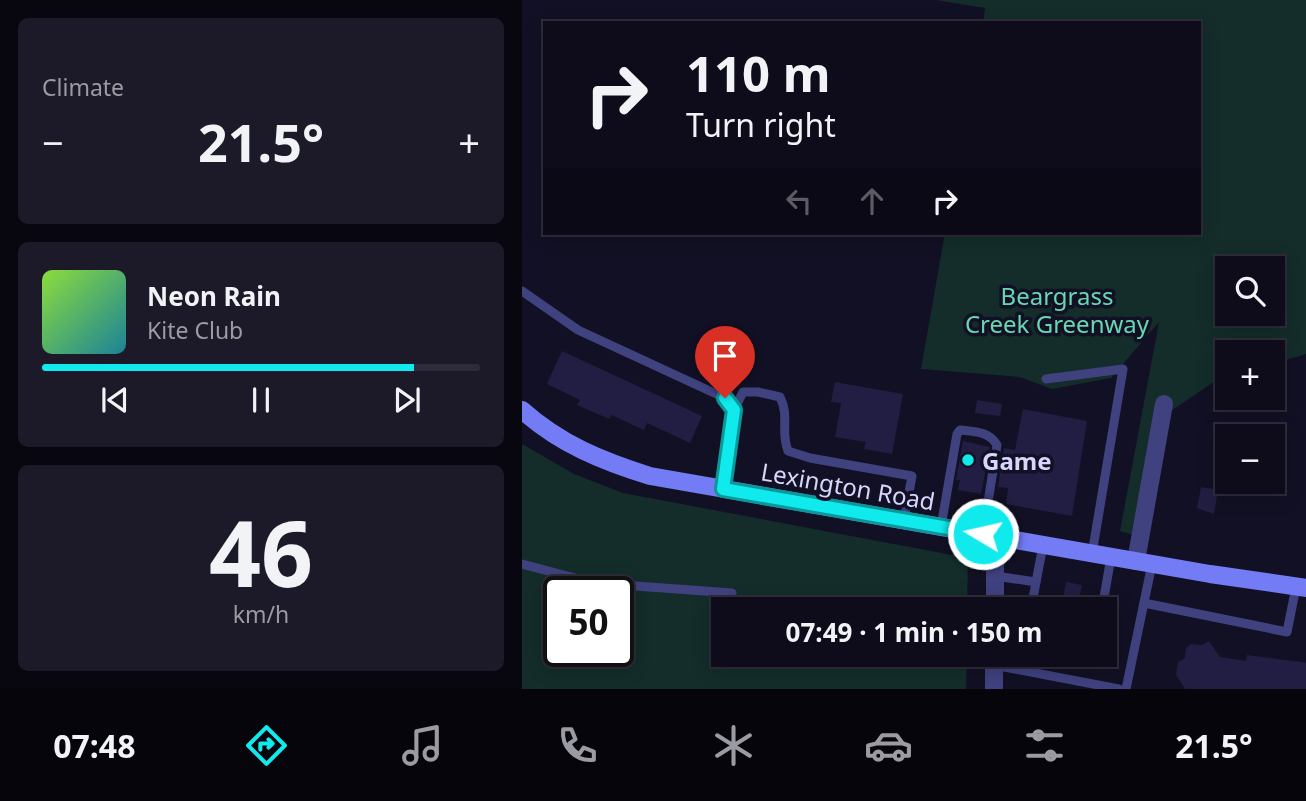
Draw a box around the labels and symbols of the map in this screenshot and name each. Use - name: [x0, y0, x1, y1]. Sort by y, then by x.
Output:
- park label: Beargrass Creek Greenway: [965, 279, 1150, 340]
- pin: [695, 326, 755, 398]
- place label: Game: [982, 444, 1051, 477]
- marker: Game: [960, 452, 976, 468]
- street label: Lexington Road: [758, 454, 938, 518]
- position arrow: [946, 497, 1020, 571]
- speed limit sign: 50: [543, 576, 634, 667]

